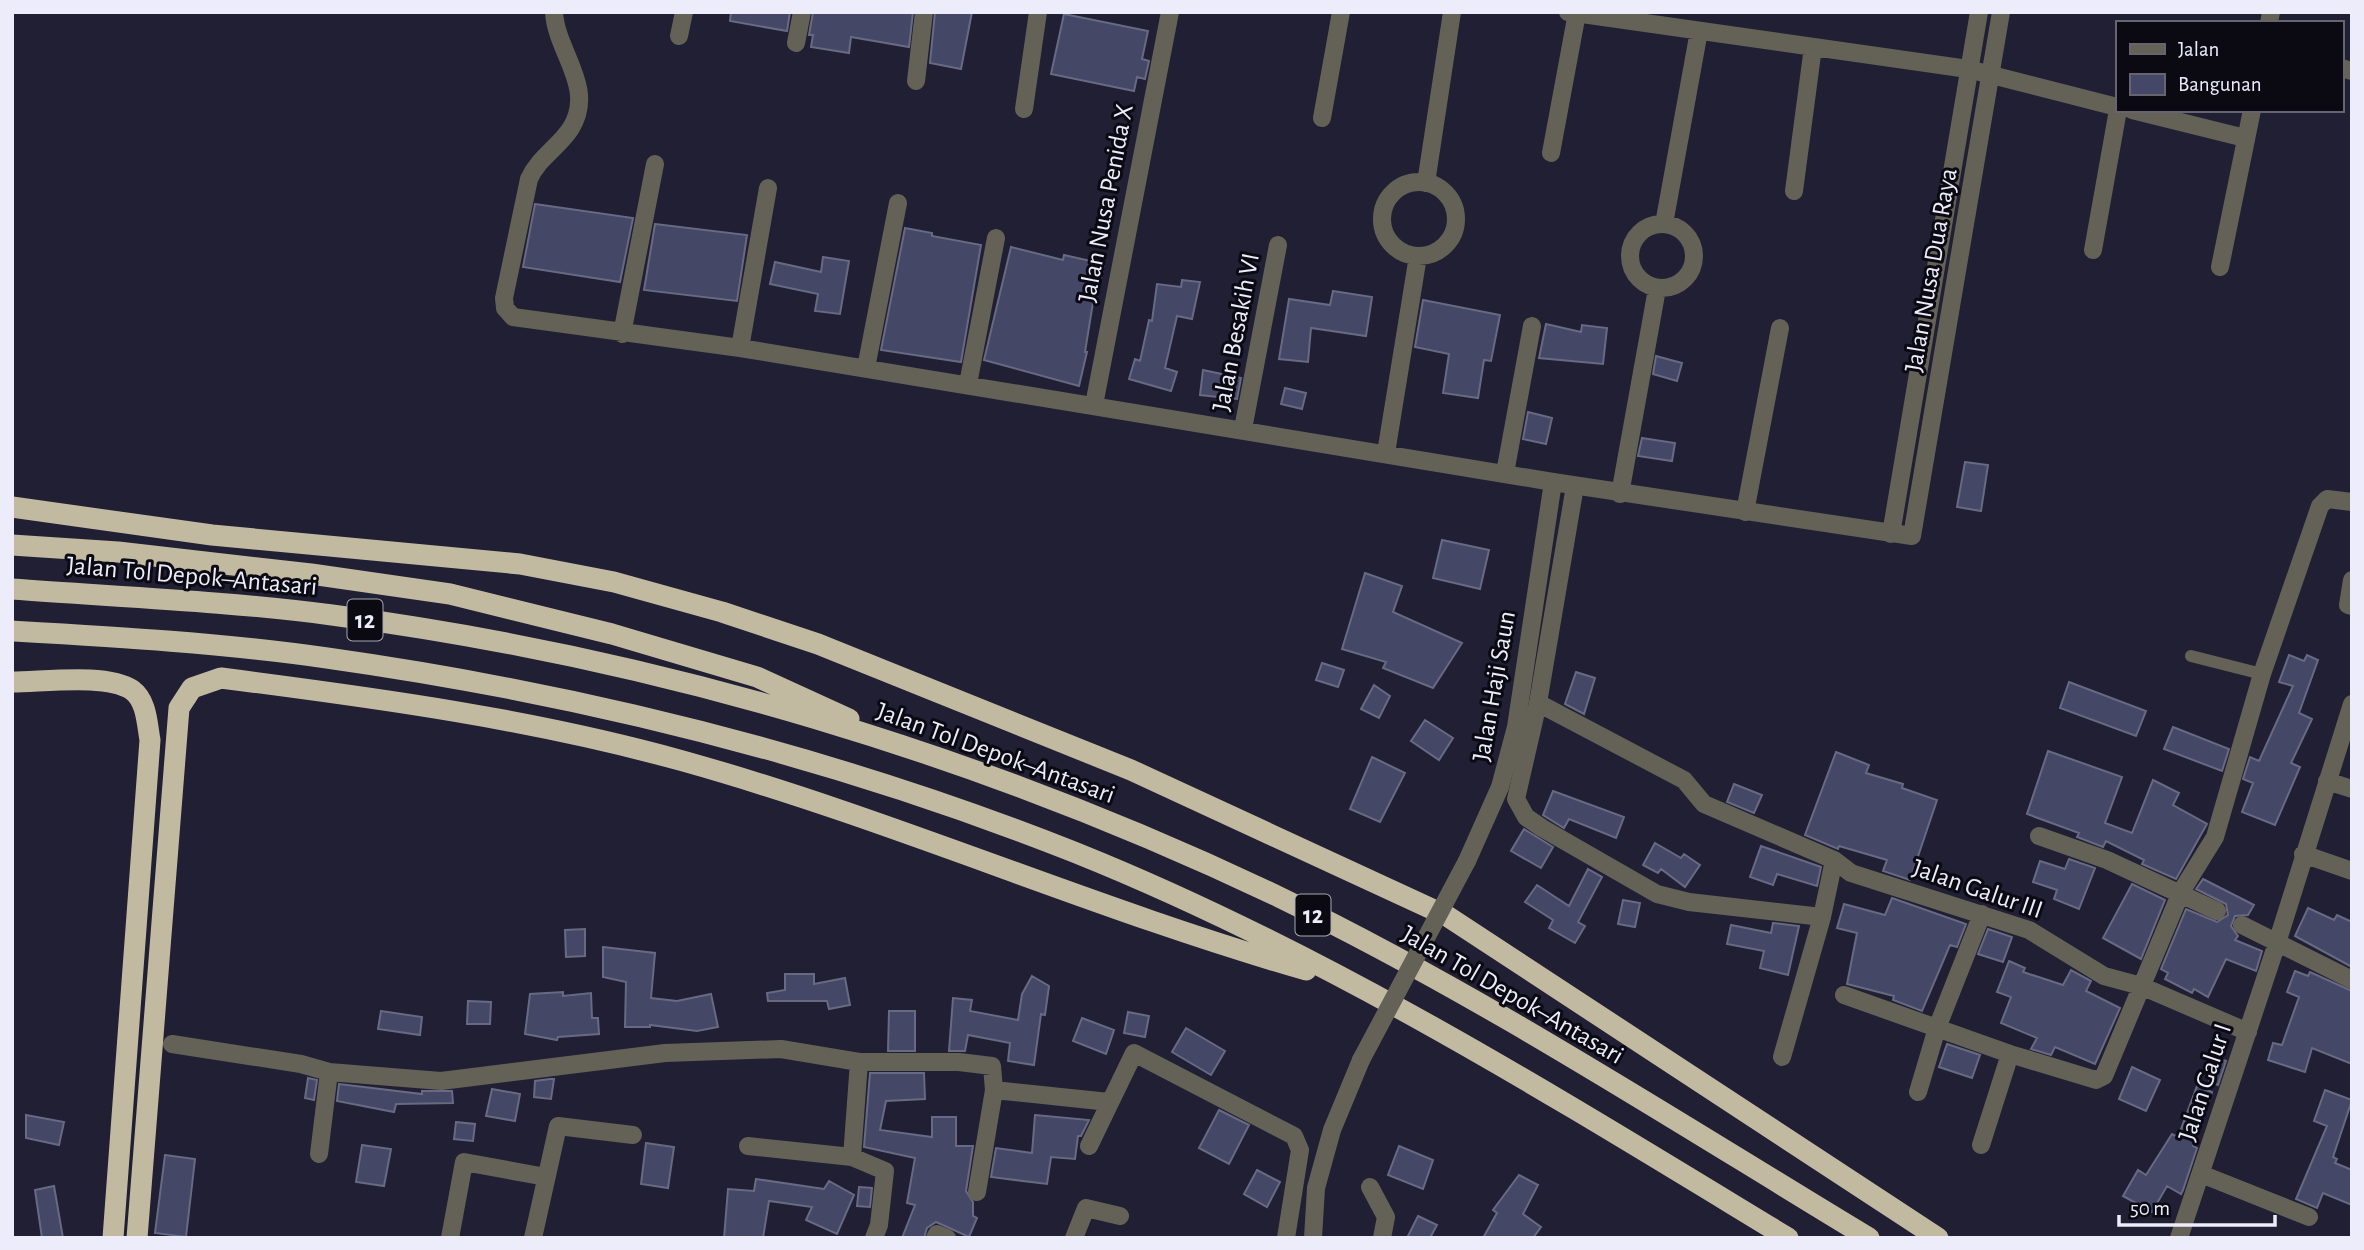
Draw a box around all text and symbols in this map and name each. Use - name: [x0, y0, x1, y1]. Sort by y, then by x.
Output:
- legend: [2116, 21, 2343, 112]
- text: Jalan: [2178, 39, 2219, 60]
- text: Bangunan: [2178, 74, 2262, 95]
- street label: Jalan Nusa Penida X: [1074, 102, 1138, 305]
- street label: Jalan Nusa Dua Raya: [1900, 166, 1962, 374]
- street label: Jalan Besakih VI: [1208, 251, 1264, 413]
- street label: Jalan Tol Depok–Antasari: [66, 552, 318, 600]
- road number: 12: [348, 600, 382, 640]
- street label: Jalan Haji Saun: [1468, 609, 1520, 763]
- street label: Jalan Tol Depok–Antasari: [873, 698, 1118, 808]
- street label: Jalan Galur III: [1909, 855, 2046, 923]
- road number: 12: [1296, 894, 1330, 936]
- street label: Jalan Tol Depok–Antasari: [1397, 921, 1628, 1069]
- street label: Jalan Galur I: [2174, 1020, 2236, 1144]
- scale bar: [2119, 1184, 2275, 1228]
- text: 50 m: [2130, 1198, 2170, 1219]

